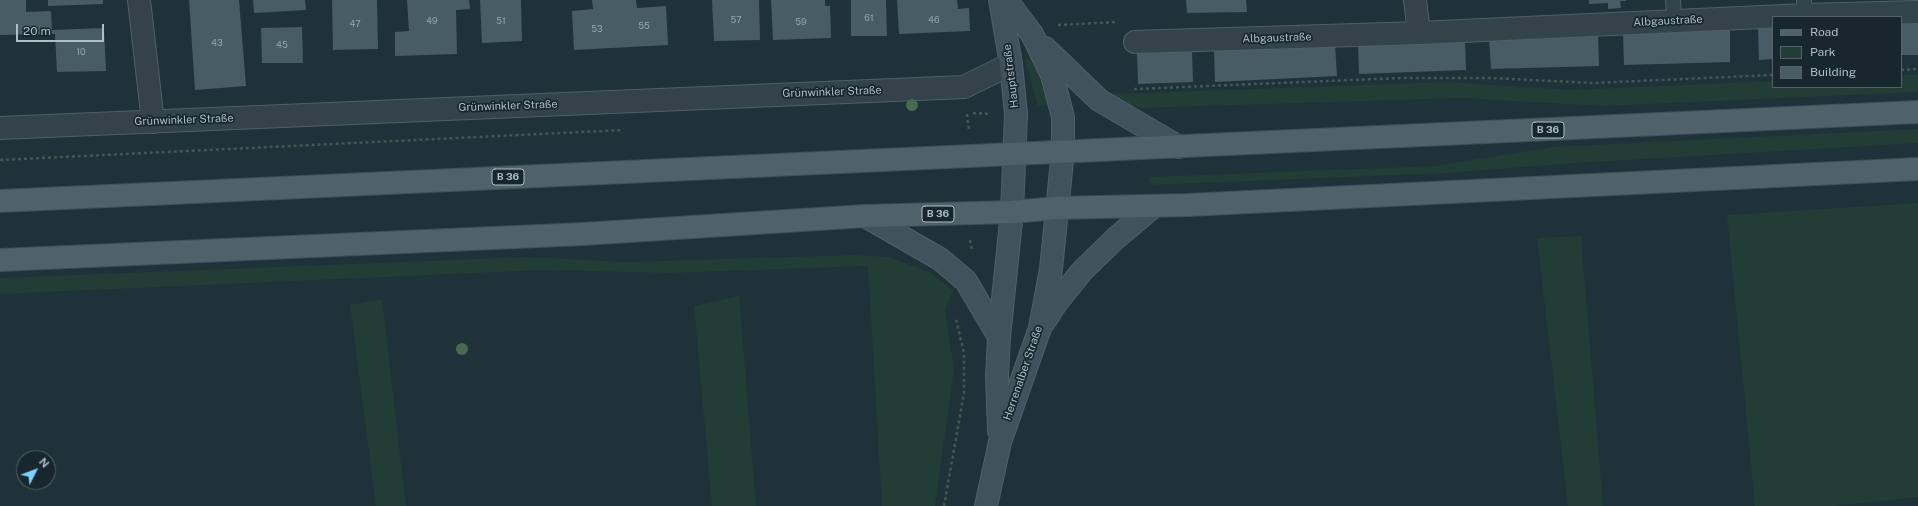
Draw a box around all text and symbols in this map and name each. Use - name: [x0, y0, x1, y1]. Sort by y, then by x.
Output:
- house number: 61: [864, 13, 874, 23]
- street label: Albgaustraße: [1633, 13, 1703, 29]
- house number: 57: [730, 15, 742, 25]
- house number: 46: [928, 15, 940, 25]
- scale bar: [18, 16, 106, 42]
- house number: 49: [426, 16, 438, 26]
- house number: 51: [496, 16, 506, 26]
- legend: [1772, 16, 1902, 88]
- house number: 59: [795, 17, 807, 27]
- house number: 47: [349, 19, 361, 29]
- house number: 55: [638, 21, 650, 31]
- text: 20 m: [23, 24, 51, 38]
- house number: 53: [591, 24, 603, 34]
- text: Road: [1810, 25, 1838, 39]
- street label: Albgaustraße: [1242, 30, 1312, 46]
- house number: 43: [211, 38, 223, 48]
- house number: 45: [276, 40, 288, 50]
- street label: Hauptstraße: [1001, 43, 1021, 109]
- text: Park: [1810, 45, 1836, 59]
- house number: 10: [76, 47, 86, 57]
- text: Building: [1810, 65, 1856, 79]
- street label: Grünwinkler Straße: [782, 84, 882, 100]
- street label: Grünwinkler Straße: [458, 98, 558, 114]
- street label: Grünwinkler Straße: [134, 112, 234, 128]
- road number: B 36: [1532, 122, 1564, 138]
- road number: B 36: [492, 169, 524, 185]
- road number: B 36: [922, 206, 954, 222]
- street label: Herrenalber Straße: [1001, 324, 1045, 422]
- north arrow: [16, 450, 56, 490]
- text: N: [37, 455, 52, 470]

